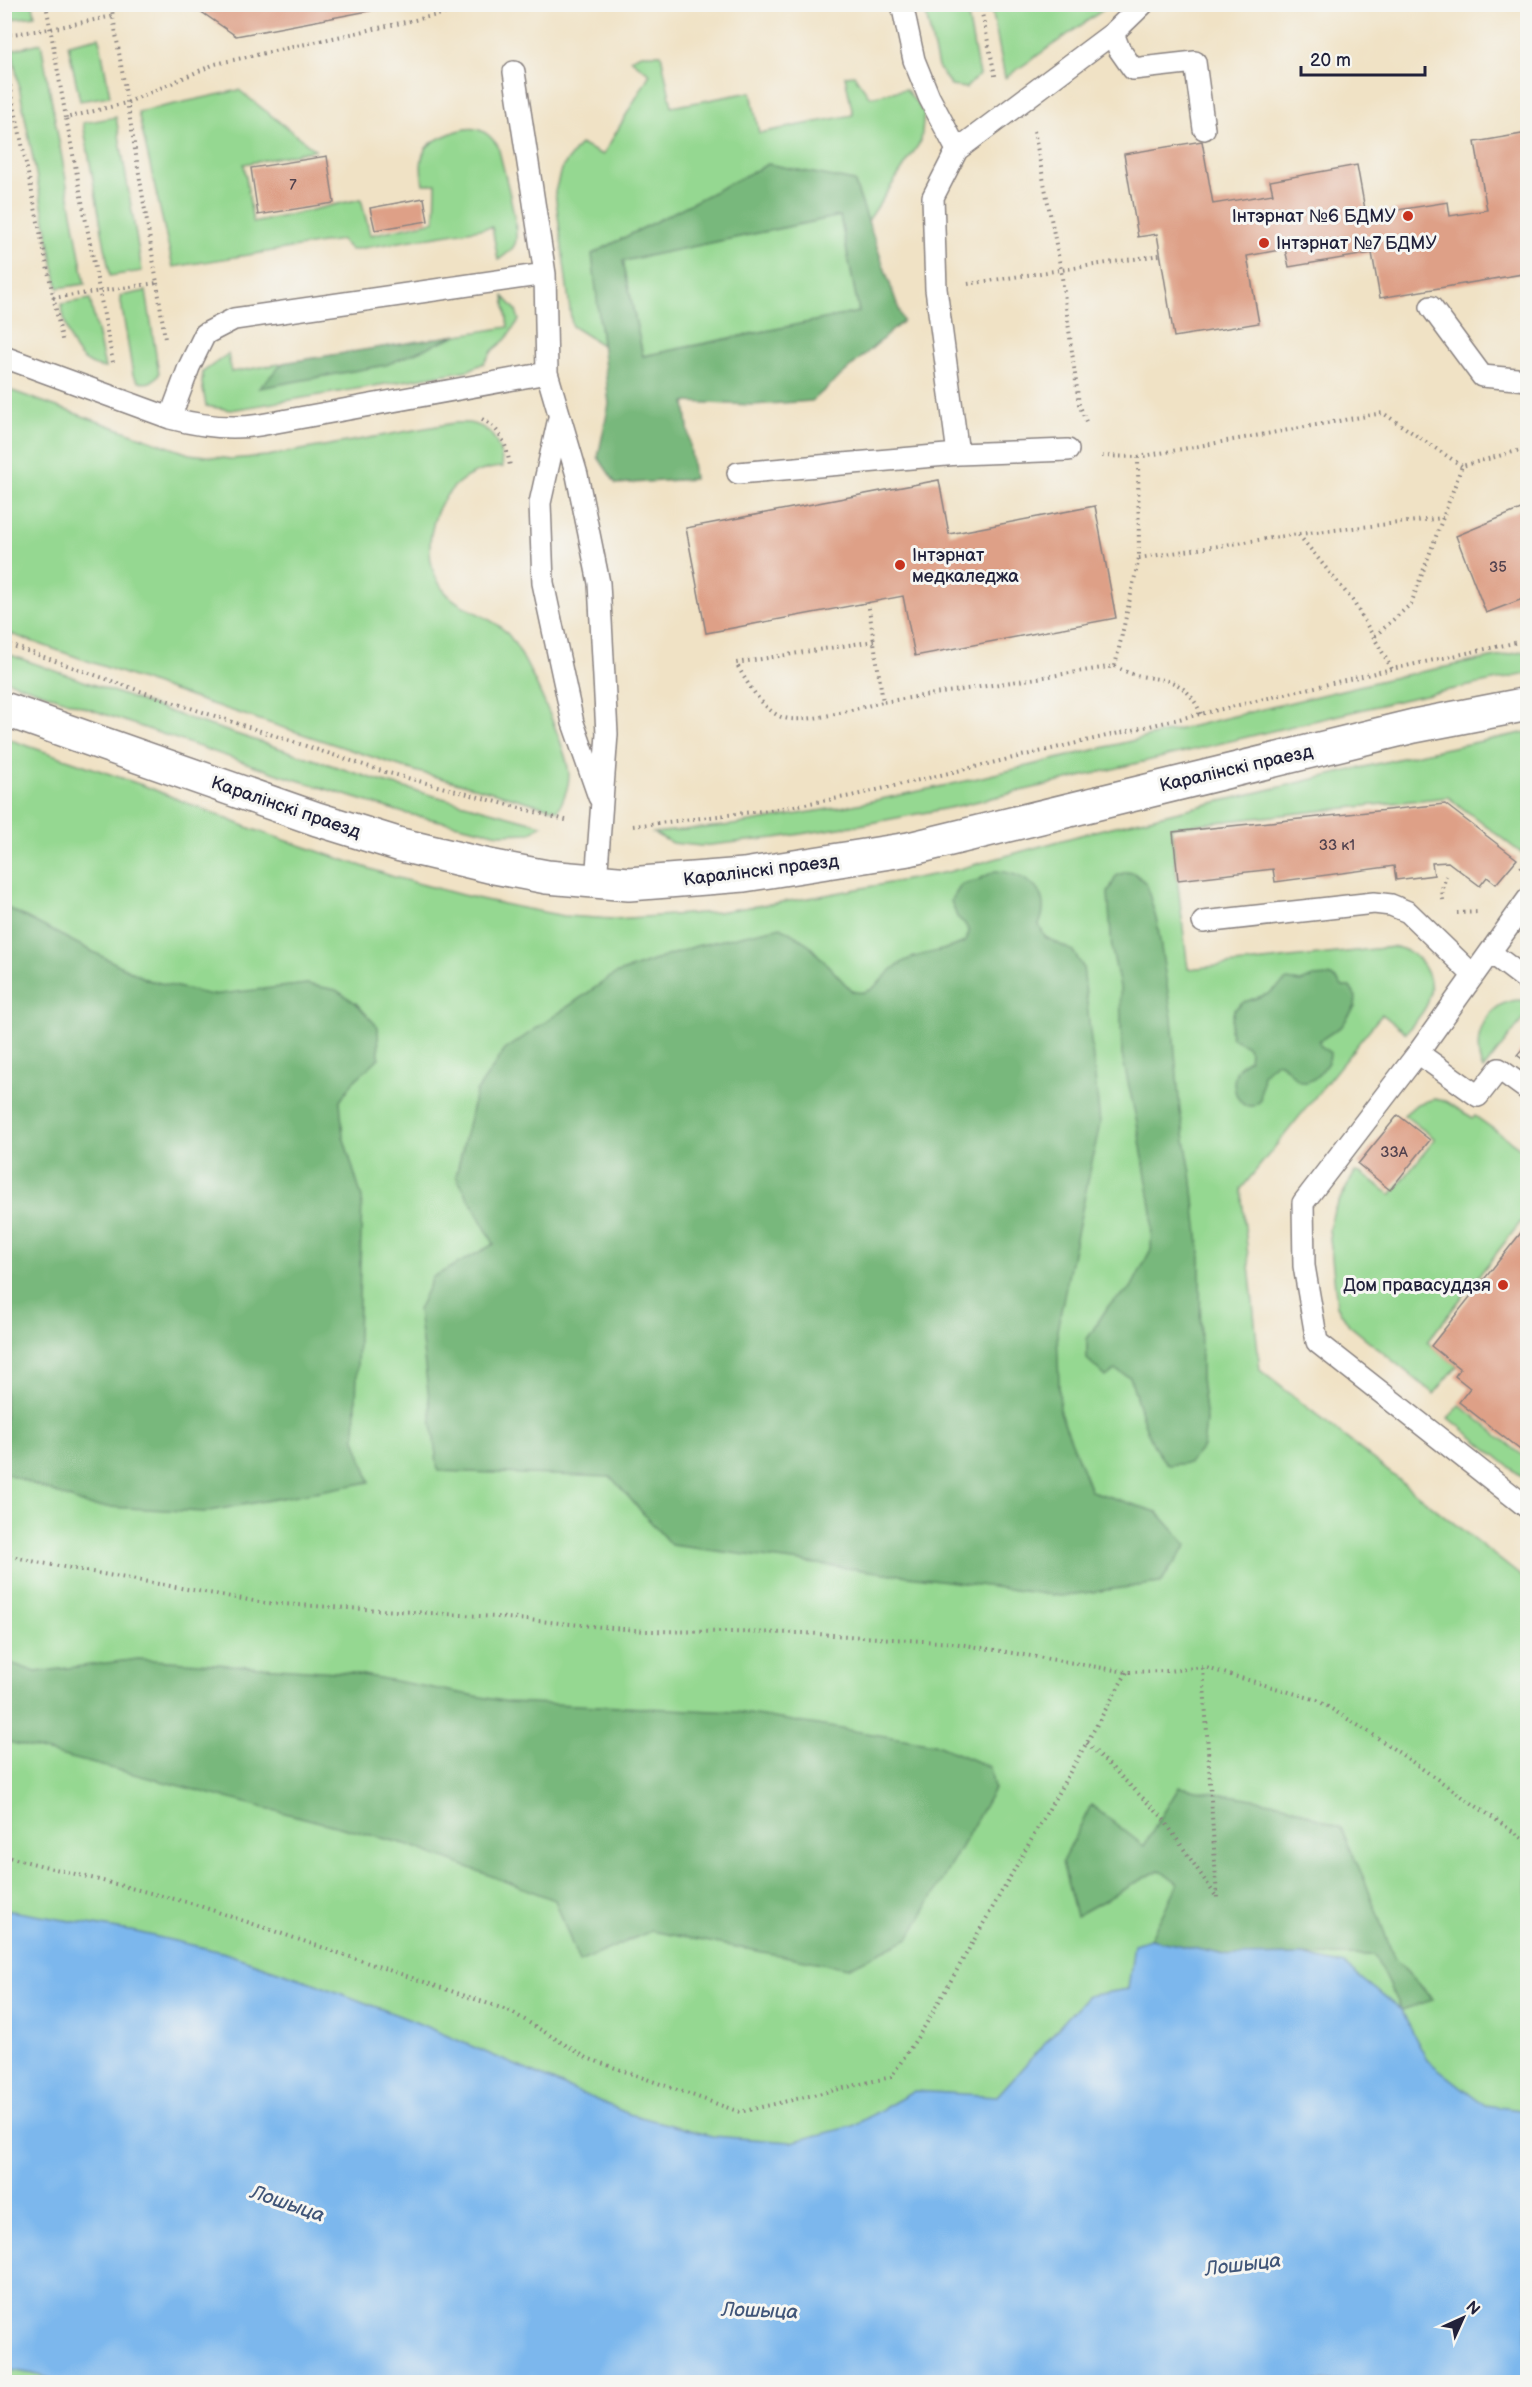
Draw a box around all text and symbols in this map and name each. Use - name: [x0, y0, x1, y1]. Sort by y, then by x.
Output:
- scale bar: [1301, 39, 1426, 77]
- text: 20 m: [1310, 50, 1351, 71]
- house number: 7: [289, 176, 297, 195]
- place label: Інтэрнат №6 БДМУ: [1232, 206, 1396, 227]
- marker: Інтэрнат №6 БДМУ: [1401, 209, 1415, 223]
- place label: Інтэрнат №7 БДМУ: [1276, 233, 1437, 254]
- marker: Інтэрнат №7 БДМУ: [1257, 236, 1271, 250]
- place label: Інтэрнат медкаледжа: [912, 545, 1019, 587]
- marker: Інтэрнат медкаледжа: [893, 558, 907, 572]
- house number: 35: [1489, 558, 1507, 577]
- street label: Каралінскі праезд: [1158, 741, 1315, 796]
- street label: Каралінскі праезд: [208, 772, 363, 843]
- house number: 33 к1: [1319, 836, 1355, 855]
- street label: Каралінскі праезд: [682, 851, 840, 890]
- house number: 33А: [1380, 1143, 1409, 1162]
- place label: Дом правасуддзя: [1343, 1275, 1491, 1296]
- marker: Дом правасуддзя: [1496, 1278, 1510, 1292]
- water label: Лошыца: [246, 2179, 328, 2228]
- water label: Лошыца: [1202, 2248, 1283, 2282]
- north arrow: [1433, 2288, 1493, 2348]
- text: N: [1462, 2297, 1484, 2319]
- water label: Лошыца: [719, 2298, 799, 2324]

